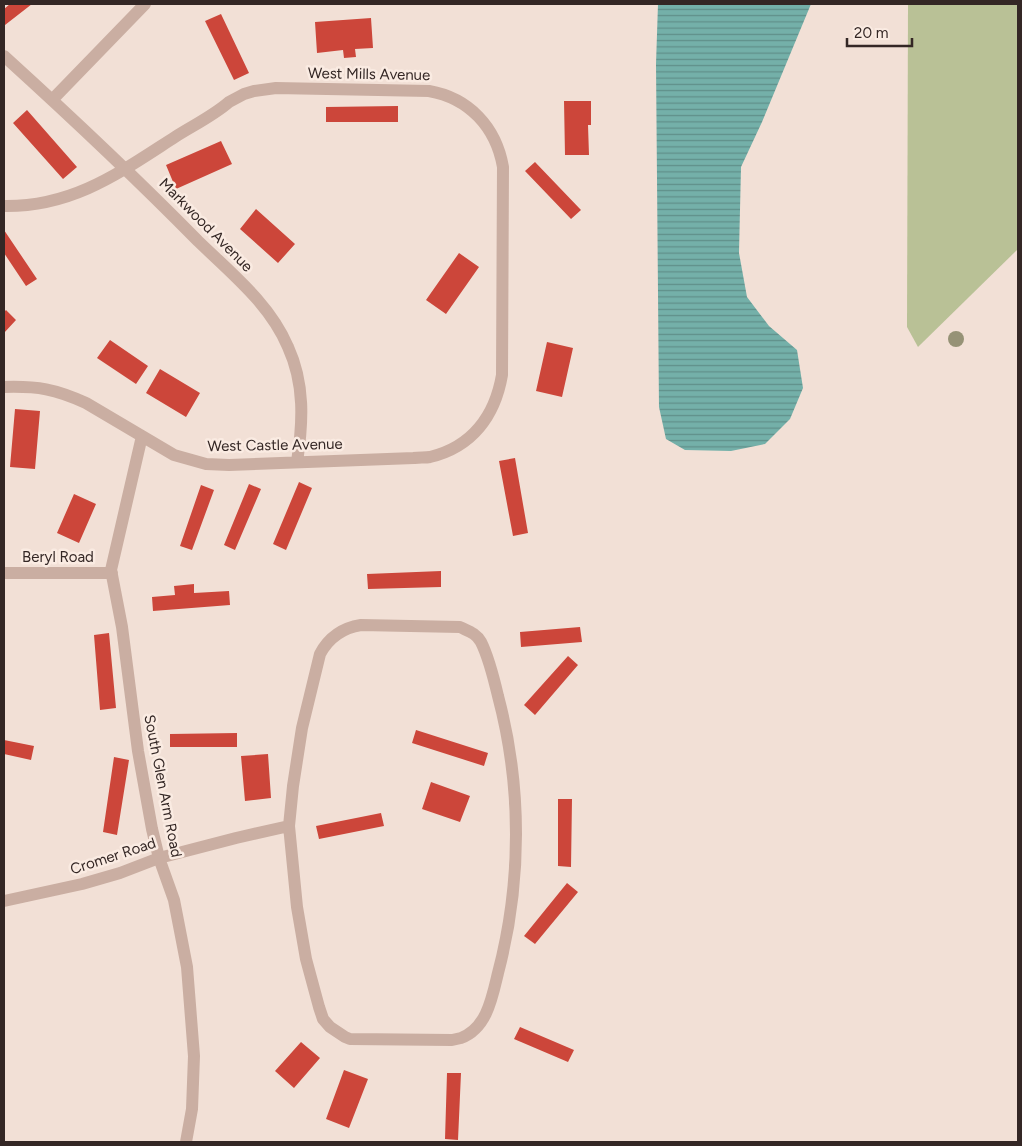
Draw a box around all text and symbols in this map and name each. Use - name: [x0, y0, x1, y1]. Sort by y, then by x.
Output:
- scale bar: [847, 15, 912, 47]
- text: 20 m: [854, 24, 888, 42]
- street label: West Mills Avenue: [308, 64, 430, 84]
- street label: Markwood Avenue: [155, 174, 257, 276]
- street label: West Castle Avenue: [207, 435, 343, 455]
- street label: Beryl Road: [22, 548, 94, 566]
- street label: South Glen Arm Road: [140, 713, 186, 859]
- street label: Cromer Road: [68, 834, 158, 878]

